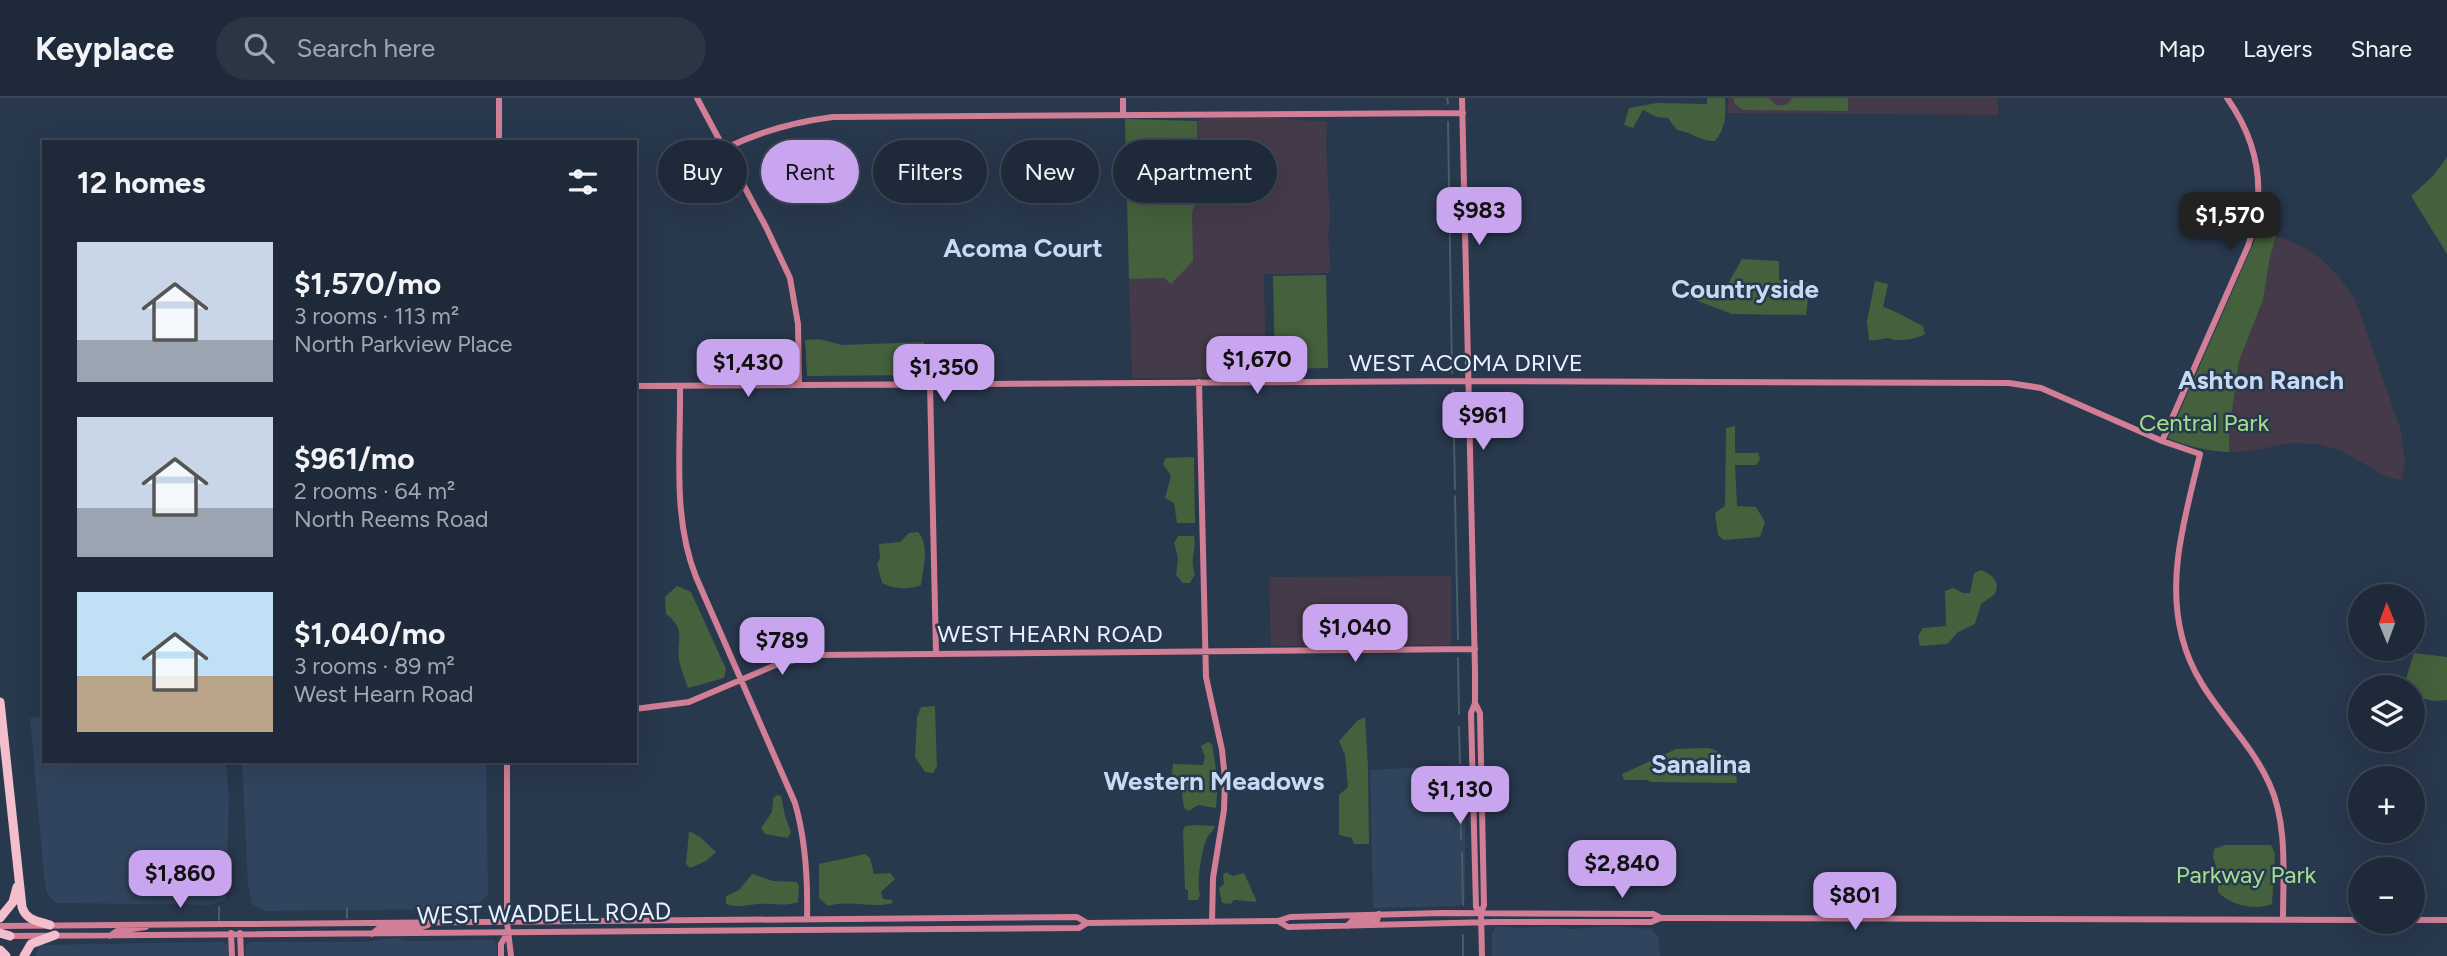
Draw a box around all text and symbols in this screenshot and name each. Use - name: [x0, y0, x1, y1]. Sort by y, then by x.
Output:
- search box: [216, 17, 706, 80]
- text: Keyplace: [35, 29, 174, 68]
- icon: search: [240, 29, 278, 67]
- text: Search here: [296, 32, 435, 64]
- text: Map: [2158, 34, 2205, 63]
- text: Layers: [2243, 34, 2312, 63]
- text: Share: [2350, 34, 2412, 63]
- chip: Buy: [658, 140, 747, 203]
- chip: Rent: [761, 140, 859, 203]
- chip: Filters: [873, 140, 987, 203]
- chip: New: [1001, 140, 1099, 203]
- chip: Apartment: [1113, 140, 1277, 203]
- icon: filters: [564, 163, 602, 201]
- text: 12 homes: [77, 164, 205, 201]
- pin: $983: [1438, 188, 1520, 247]
- pin: $1,570: [2173, 192, 2287, 252]
- text: $983: [1453, 196, 1505, 224]
- text: $1,570: [2195, 201, 2265, 229]
- district label: Acoma Court: [943, 232, 1103, 264]
- text: $1,570/mo: [294, 265, 441, 302]
- icon: home: [133, 270, 217, 354]
- district label: Countryside: [1671, 273, 1819, 305]
- text: 3 rooms · 113 m²: [294, 302, 459, 330]
- text: North Parkview Place: [294, 330, 512, 358]
- pin: $1,670: [1200, 336, 1314, 396]
- pin: $1,430: [691, 340, 805, 399]
- pin: $1,350: [887, 344, 1001, 404]
- text: $1,670: [1222, 345, 1292, 373]
- text: $1,430: [713, 348, 783, 376]
- street label: WEST ACOMA DRIVE: [1349, 348, 1583, 377]
- text: $1,350: [909, 353, 979, 381]
- district label: Ashton Ranch: [2178, 364, 2344, 396]
- pin: $961: [1442, 392, 1524, 452]
- text: $961: [1458, 401, 1508, 429]
- park label: Central Park: [2139, 408, 2269, 437]
- text: $961/mo: [294, 440, 415, 477]
- icon: home: [133, 445, 217, 529]
- text: 2 rooms · 64 m²: [294, 477, 455, 505]
- text: North Reems Road: [294, 505, 489, 533]
- north arrow: [2348, 584, 2426, 662]
- map controls: [2348, 584, 2425, 934]
- pin: $1,040: [1298, 604, 1412, 664]
- text: $1,040: [1319, 613, 1391, 641]
- text: $1,040/mo: [294, 615, 445, 652]
- pin: $789: [741, 618, 823, 677]
- street label: WEST HEARN ROAD: [937, 619, 1163, 648]
- icon: home: [133, 620, 217, 704]
- text: $789: [756, 626, 808, 654]
- text: 3 rooms · 89 m²: [294, 652, 455, 680]
- button: layers: [2348, 675, 2425, 752]
- text: West Hearn Road: [294, 680, 474, 708]
- district label: Sanalina: [1651, 748, 1751, 780]
- district label: Western Meadows: [1104, 765, 1324, 797]
- pin: $1,130: [1403, 766, 1517, 826]
- button: +: [2348, 766, 2425, 843]
- text: $1,130: [1427, 775, 1493, 803]
- pin: $2,840: [1565, 840, 1679, 900]
- text: $2,840: [1584, 849, 1660, 877]
- pin: $1,860: [123, 850, 237, 910]
- button: −: [2348, 857, 2425, 934]
- text: $1,860: [145, 859, 215, 887]
- park label: Parkway Park: [2176, 860, 2317, 889]
- pin: $801: [1814, 872, 1896, 932]
- text: $801: [1829, 881, 1881, 909]
- street label: WEST WADDELL ROAD: [417, 896, 671, 930]

